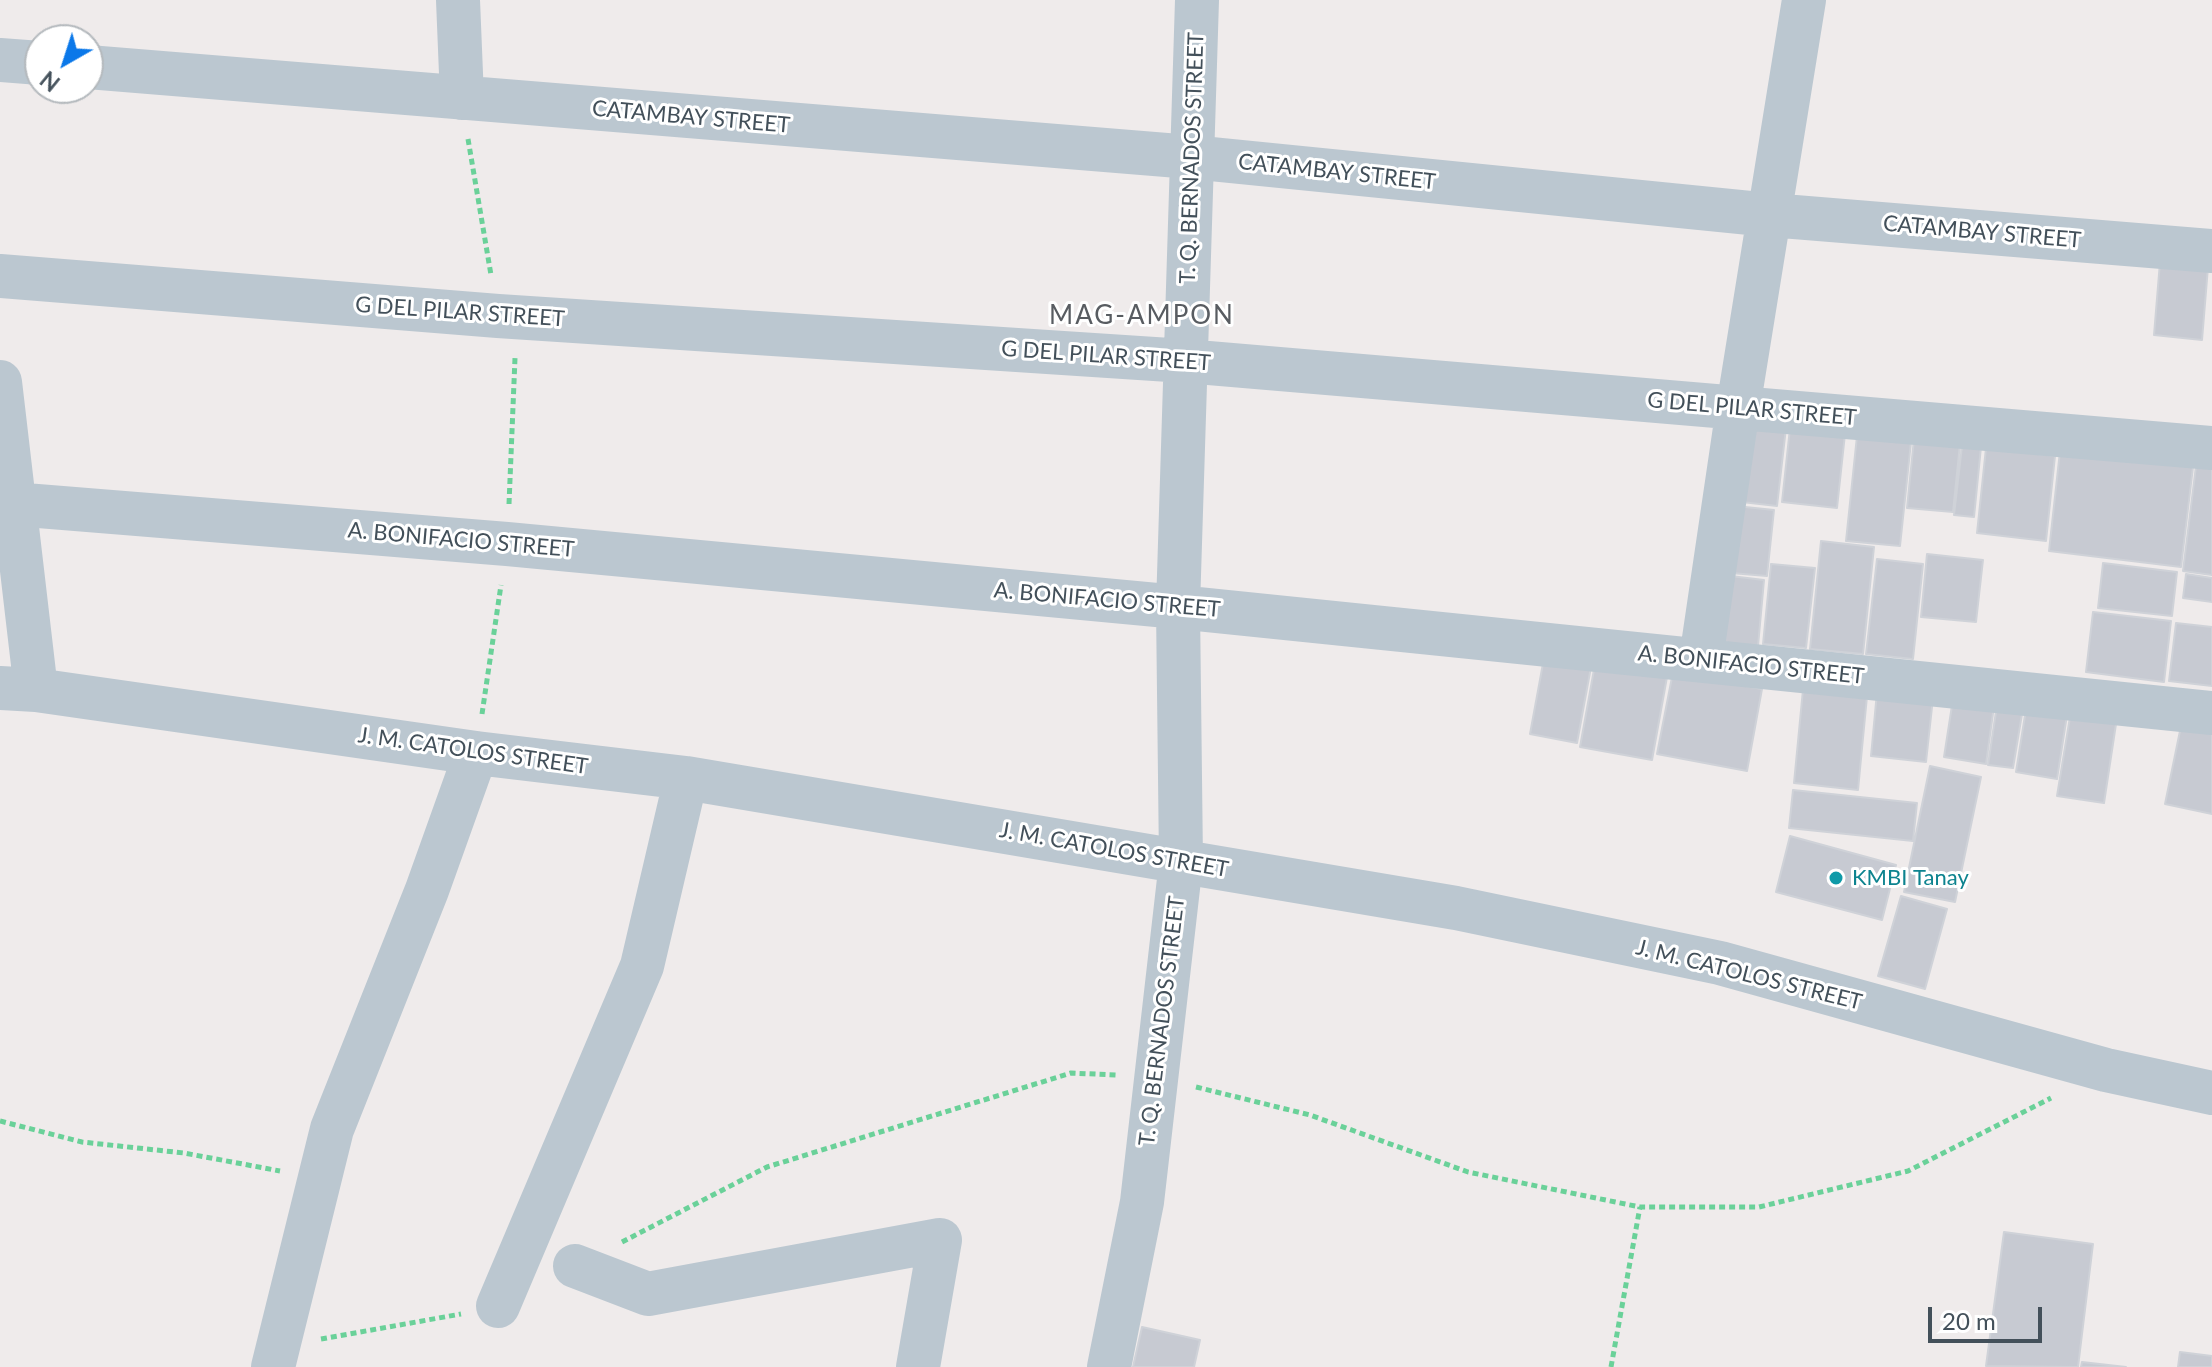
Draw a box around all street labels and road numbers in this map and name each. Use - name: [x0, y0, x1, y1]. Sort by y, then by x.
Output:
- street label: T. Q. BERNADOS STREET: [1174, 32, 1210, 284]
- street label: CATAMBAY STREET: [591, 95, 791, 139]
- street label: CATAMBAY STREET: [1237, 148, 1437, 196]
- street label: CATAMBAY STREET: [1882, 210, 2082, 254]
- street label: G DEL PILAR STREET: [354, 292, 566, 332]
- street label: G DEL PILAR STREET: [1000, 336, 1212, 376]
- street label: G DEL PILAR STREET: [1646, 387, 1858, 431]
- street label: A. BONIFACIO STREET: [347, 517, 575, 563]
- street label: A. BONIFACIO STREET: [993, 577, 1221, 623]
- street label: A. BONIFACIO STREET: [1637, 640, 1865, 690]
- street label: J. M. CATOLOS STREET: [356, 722, 590, 780]
- street label: J. M. CATOLOS STREET: [997, 817, 1231, 883]
- street label: T. Q. BERNADOS STREET: [1134, 895, 1190, 1147]
- street label: J. M. CATOLOS STREET: [1633, 934, 1865, 1016]

